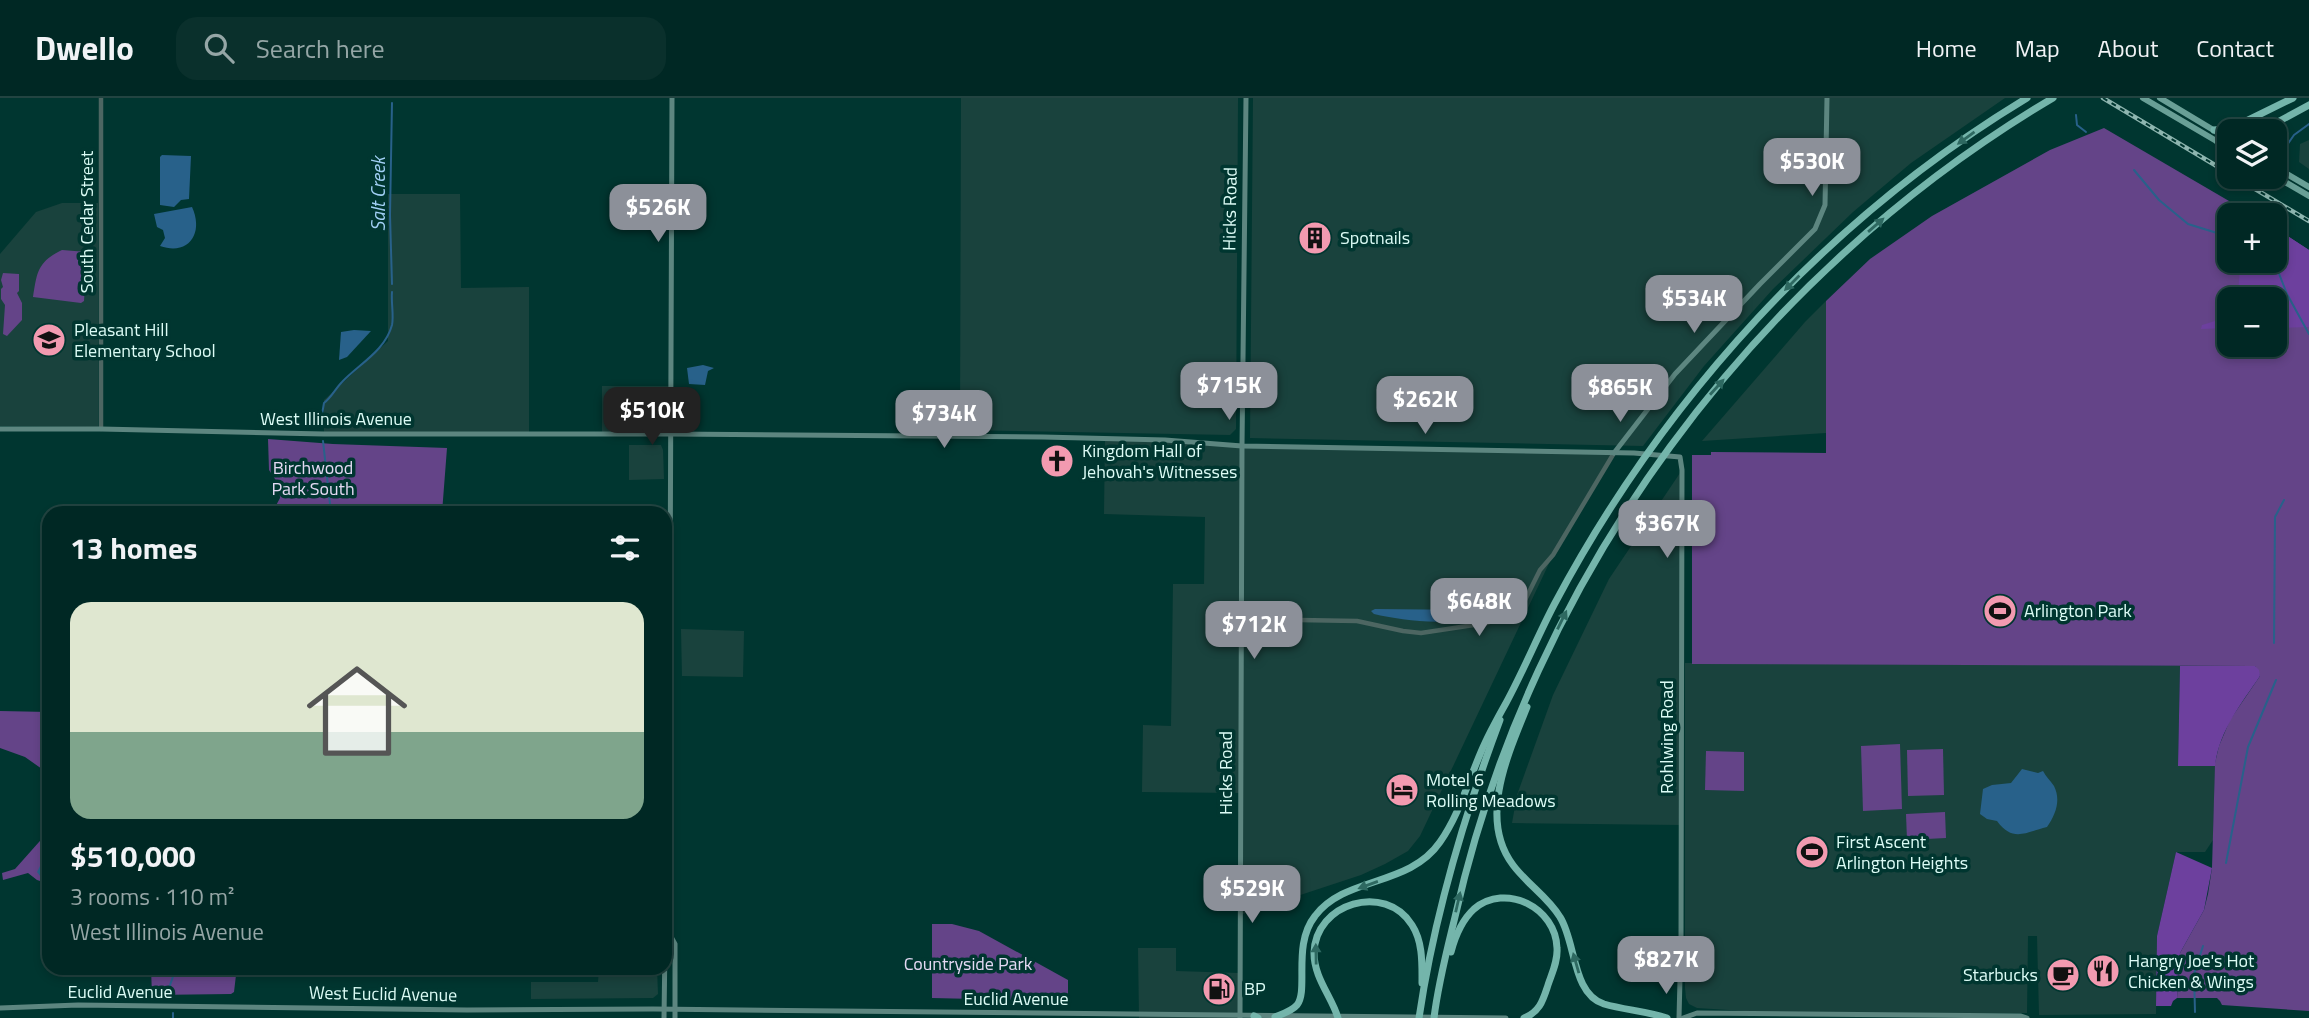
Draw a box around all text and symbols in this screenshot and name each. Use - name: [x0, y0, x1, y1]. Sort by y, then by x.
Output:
- search box: [176, 17, 666, 80]
- text: Dwello: [35, 23, 134, 73]
- icon: search: [200, 29, 238, 67]
- text: Search here: [256, 29, 385, 68]
- text: Home: [1916, 30, 1977, 66]
- text: Map: [2015, 30, 2060, 66]
- text: About: [2098, 30, 2158, 66]
- text: Contact: [2196, 30, 2274, 66]
- map controls: [2217, 119, 2287, 357]
- button: layers: [2217, 119, 2287, 189]
- one-way arrow: [1957, 131, 1976, 145]
- pin: $530K: [1763, 139, 1861, 198]
- text: $530K: [1779, 143, 1845, 178]
- street label: South Cedar Street: [73, 150, 100, 293]
- water label: Salt Creek: [363, 154, 392, 231]
- street label: Hicks Road: [1215, 167, 1244, 251]
- pin: $526K: [609, 184, 707, 244]
- text: $526K: [625, 189, 691, 224]
- button: +: [2217, 203, 2287, 273]
- one-way arrow: [1868, 218, 1885, 233]
- building icon: Spotnails: [1296, 219, 1334, 257]
- place label: Spotnails: [1340, 224, 1410, 251]
- pin: $534K: [1645, 275, 1743, 335]
- one-way arrow: [1783, 275, 1800, 292]
- text: $534K: [1661, 280, 1727, 315]
- button: −: [2217, 287, 2287, 357]
- place label: Pleasant Hill Elementary School: [74, 316, 216, 364]
- school or university icon: Pleasant Hill Elementary School: [30, 321, 68, 359]
- pin: $715K: [1180, 362, 1278, 422]
- pin: $865K: [1571, 364, 1669, 424]
- text: $715K: [1196, 367, 1262, 402]
- text: $865K: [1587, 369, 1653, 404]
- pin: $262K: [1376, 376, 1474, 436]
- one-way arrow: [1709, 378, 1724, 395]
- text: $262K: [1392, 381, 1458, 416]
- pin: $510K: [603, 388, 701, 447]
- pin: $734K: [895, 390, 993, 450]
- text: $510K: [619, 392, 685, 427]
- text: $734K: [911, 395, 977, 430]
- street label: West Illinois Avenue: [260, 405, 412, 432]
- place label: Kingdom Hall of Jehovah's Witnesses: [1082, 437, 1237, 485]
- church icon: Kingdom Hall of Jehovah's Witnesses: [1038, 442, 1076, 480]
- park label: Birchwood Park South: [271, 454, 355, 502]
- pin: $367K: [1618, 500, 1716, 560]
- text: $367K: [1634, 505, 1700, 540]
- text: 13 homes: [70, 525, 197, 571]
- icon: filters: [606, 529, 644, 567]
- pin: $648K: [1430, 578, 1528, 638]
- text: $648K: [1446, 583, 1512, 618]
- sports icon: Arlington Park: [1981, 592, 2019, 630]
- place label: Arlington Park: [2024, 597, 2132, 624]
- pin: $712K: [1205, 602, 1303, 661]
- text: $712K: [1221, 606, 1287, 641]
- one-way arrow: [1557, 610, 1568, 630]
- icon: home: [294, 648, 420, 774]
- street label: Rohlwing Road: [1653, 680, 1680, 794]
- street label: Hicks Road: [1212, 731, 1239, 815]
- place label: Motel 6 Rolling Meadows: [1426, 766, 1556, 814]
- hotel icon: Motel 6 Rolling Meadows: [1383, 771, 1421, 809]
- place label: First Ascent Arlington Heights: [1836, 828, 1968, 876]
- text: $510,000: [70, 833, 196, 879]
- sports icon: First Ascent Arlington Heights: [1793, 833, 1831, 871]
- pin: $529K: [1203, 866, 1301, 925]
- text: $529K: [1219, 870, 1285, 905]
- text: 3 rooms · 110 m²: [70, 879, 234, 914]
- one-way arrow: [1358, 880, 1379, 891]
- one-way arrow: [1453, 891, 1464, 913]
- text: West Illinois Avenue: [70, 914, 264, 949]
- pin: $827K: [1617, 936, 1715, 996]
- text: $827K: [1633, 941, 1699, 976]
- one-way arrow: [1310, 943, 1321, 965]
- place label: Hangry Joe's Hot Chicken & Wings: [2128, 947, 2255, 995]
- park label: Countryside Park: [904, 950, 1033, 977]
- one-way arrow: [1570, 952, 1580, 973]
- restaurant icon: Hangry Joe's Hot Chicken & Wings: [2084, 952, 2122, 990]
- cafe icon: Starbucks: [2044, 956, 2082, 994]
- place label: Starbucks: [1963, 961, 2038, 988]
- fuel station icon: BP: [1200, 970, 1238, 1008]
- place label: BP: [1244, 975, 1266, 1002]
- street label: Euclid Avenue: [67, 978, 173, 1005]
- street label: West Euclid Avenue: [309, 979, 457, 1008]
- street label: Euclid Avenue: [963, 985, 1069, 1012]

